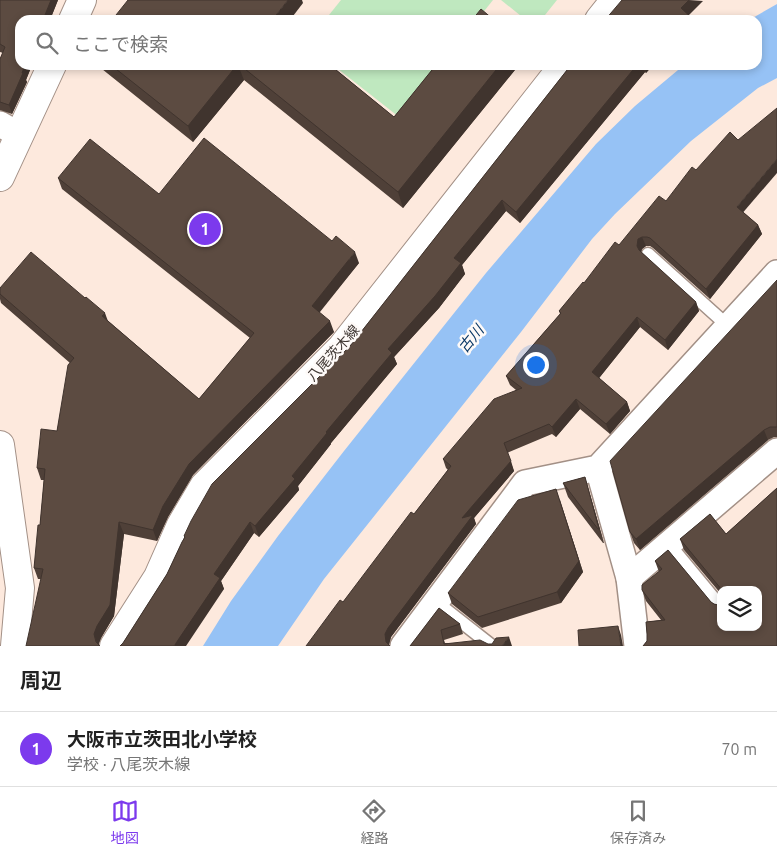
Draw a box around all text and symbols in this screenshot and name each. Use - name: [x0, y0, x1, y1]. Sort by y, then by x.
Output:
- search box: [15, 15, 762, 70]
- icon: search: [33, 29, 61, 57]
- text: ここで検索: [73, 33, 168, 55]
- pin: 1: [189, 210, 221, 248]
- water label: 古川: [455, 320, 488, 356]
- street label: 八尾茨木線: [304, 322, 362, 384]
- your location: [523, 352, 549, 378]
- map controls: [717, 586, 762, 631]
- button: layers: [717, 586, 762, 631]
- text: 周辺: [20, 668, 62, 692]
- text: 大阪市立茨田北小学校: [67, 728, 257, 750]
- text: 1: [31, 740, 41, 758]
- text: 70 m: [721, 740, 757, 758]
- text: 学校 · 八尾茨木線: [67, 755, 190, 773]
- tab: 地図: [111, 797, 139, 847]
- tab: 経路: [360, 797, 388, 847]
- tab: 保存済み: [610, 797, 666, 847]

